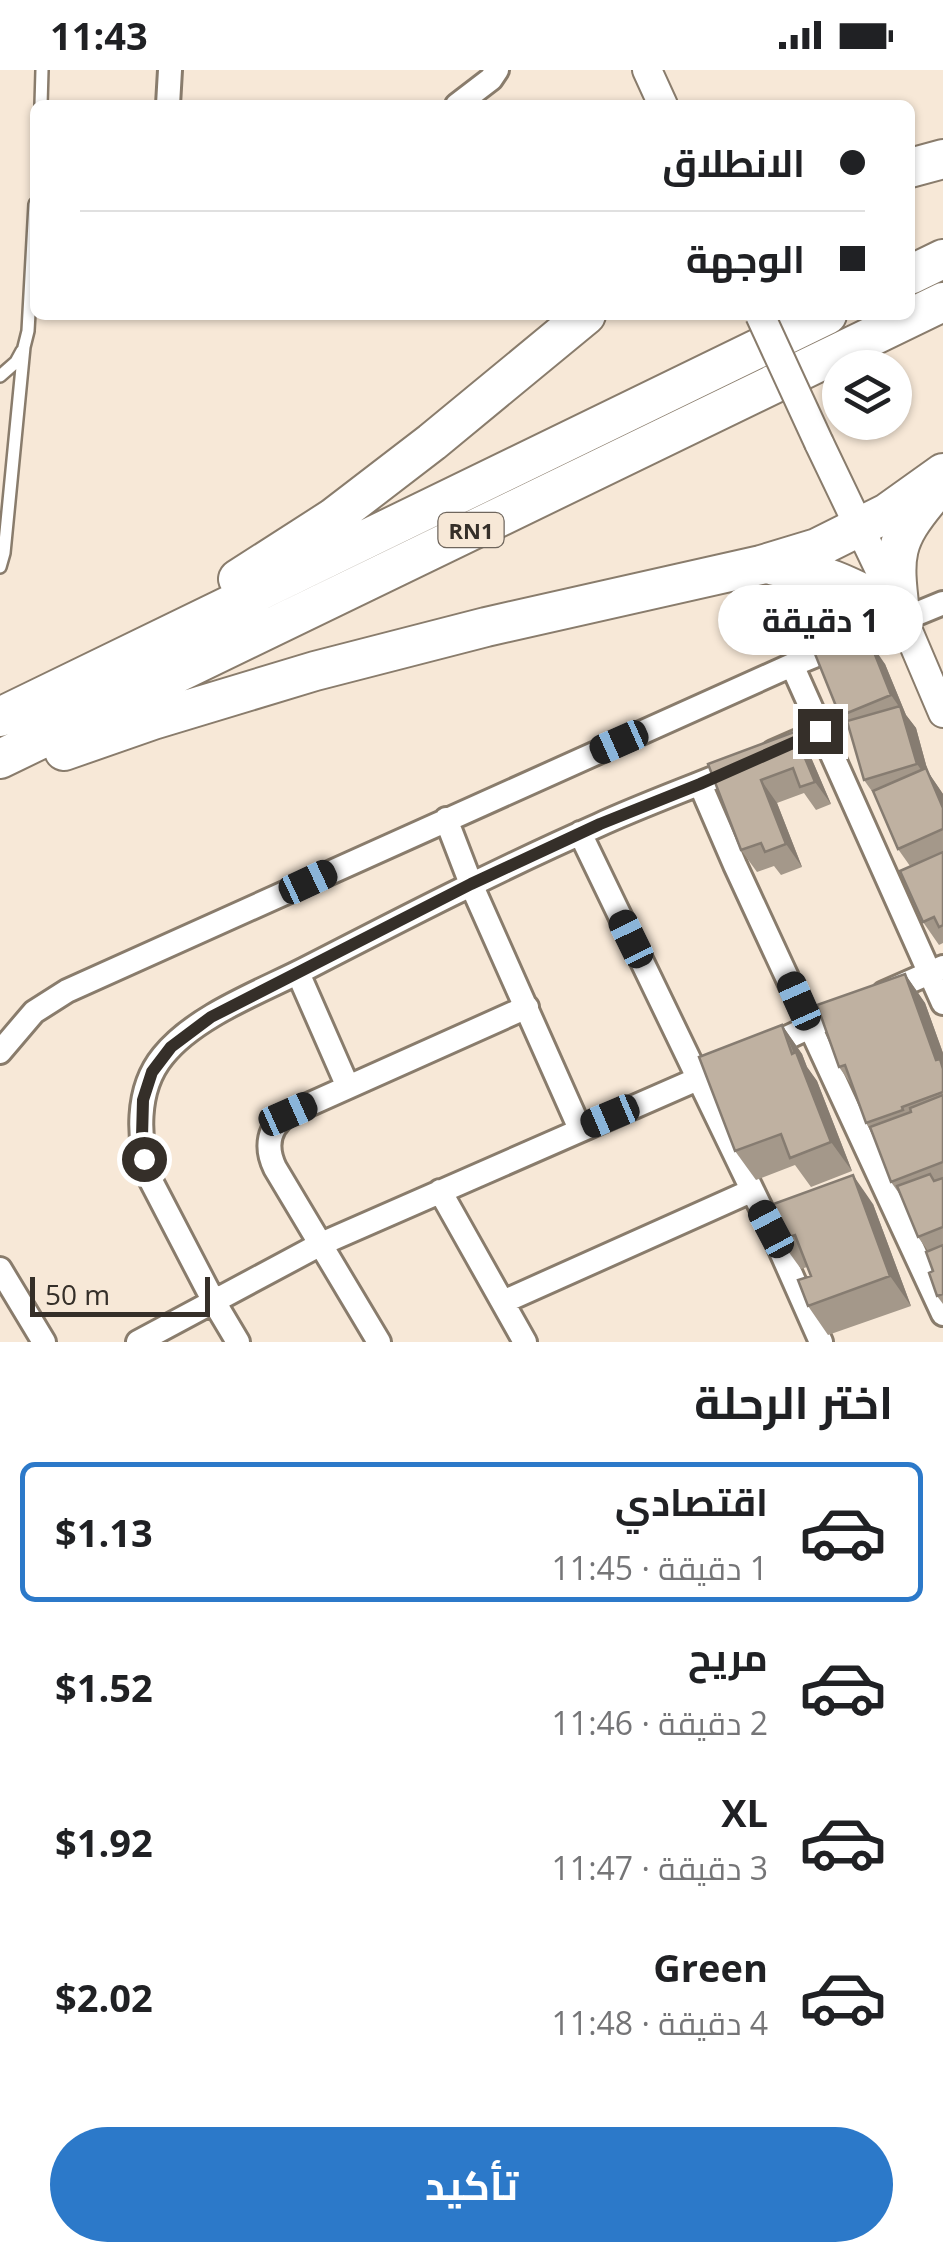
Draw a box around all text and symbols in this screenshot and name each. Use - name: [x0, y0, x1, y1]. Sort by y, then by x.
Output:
- text: 11:43: [50, 9, 148, 61]
- text: الانطلاق: [662, 136, 805, 188]
- text: الوجهة: [686, 232, 805, 284]
- map controls: [822, 350, 912, 440]
- button: layers: [822, 350, 912, 440]
- road number: RN1: [438, 513, 504, 547]
- callout: 1 دقيقة: [718, 586, 922, 656]
- text: 1 دقيقة: [762, 598, 879, 641]
- route end: [798, 709, 843, 754]
- car: [585, 716, 653, 768]
- car: [274, 856, 342, 908]
- car: [604, 905, 658, 973]
- car: [773, 967, 825, 1035]
- car: [254, 1088, 322, 1140]
- car: [577, 1090, 643, 1142]
- route start: [122, 1137, 167, 1182]
- car: [744, 1195, 798, 1263]
- scale bar: [30, 1272, 210, 1316]
- text: 50 m: [45, 1275, 110, 1313]
- text: اختر الرحلة: [694, 1371, 893, 1432]
- text: اقتصادي: [615, 1475, 768, 1527]
- icon: car: [798, 1487, 888, 1577]
- text: $1.13: [55, 1506, 153, 1558]
- text: 1 دقيقة · 11:45: [552, 1546, 768, 1589]
- text: مريح: [688, 1630, 768, 1682]
- icon: car: [798, 1642, 888, 1732]
- text: $1.52: [55, 1661, 153, 1713]
- text: 2 دقيقة · 11:46: [552, 1701, 768, 1744]
- text: XL: [721, 1786, 768, 1838]
- icon: car: [798, 1797, 888, 1887]
- text: $1.92: [55, 1816, 153, 1868]
- text: 3 دقيقة · 11:47: [552, 1846, 768, 1889]
- text: Green: [653, 1941, 768, 1993]
- icon: car: [798, 1952, 888, 2042]
- text: $2.02: [55, 1971, 153, 2023]
- text: 4 دقيقة · 11:48: [552, 2001, 768, 2044]
- button: تأكيد: [50, 2127, 893, 2242]

